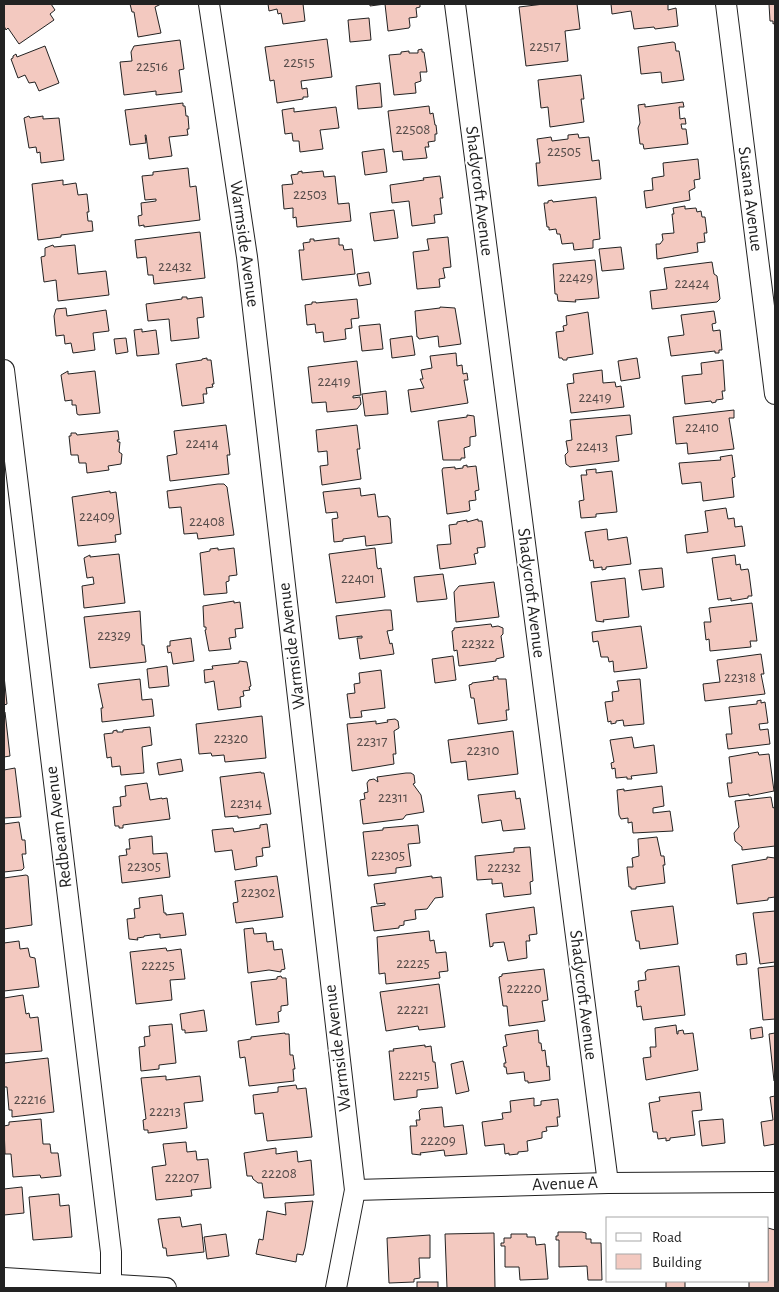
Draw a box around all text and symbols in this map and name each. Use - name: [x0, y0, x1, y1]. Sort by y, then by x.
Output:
- house number: 22517: [529, 39, 561, 54]
- house number: 22515: [283, 55, 315, 70]
- house number: 22516: [136, 59, 168, 74]
- house number: 22508: [396, 122, 430, 137]
- street label: Shadycroft Avenue: [462, 125, 496, 257]
- house number: 22505: [547, 144, 581, 159]
- street label: Susana Avenue: [735, 146, 765, 252]
- street label: Warmside Avenue: [226, 180, 262, 308]
- house number: 22503: [293, 187, 327, 202]
- house number: 22432: [158, 259, 192, 274]
- house number: 22429: [559, 270, 593, 285]
- house number: 22424: [675, 276, 709, 291]
- house number: 22419: [317, 374, 351, 389]
- house number: 22419: [578, 390, 612, 405]
- house number: 22410: [685, 420, 719, 435]
- house number: 22414: [185, 436, 219, 451]
- house number: 22413: [576, 439, 608, 454]
- house number: 22409: [79, 509, 115, 524]
- house number: 22408: [189, 514, 225, 529]
- street label: Shadycroft Avenue: [514, 527, 548, 659]
- house number: 22401: [341, 571, 375, 586]
- street label: Warmside Avenue: [275, 582, 309, 710]
- house number: 22329: [97, 628, 131, 643]
- house number: 22322: [461, 636, 495, 651]
- house number: 22318: [724, 670, 756, 685]
- house number: 22320: [214, 731, 248, 746]
- house number: 22317: [356, 734, 388, 749]
- house number: 22310: [467, 743, 500, 758]
- street label: Redbeam Avenue: [43, 765, 75, 889]
- house number: 22311: [378, 790, 408, 805]
- house number: 22314: [230, 796, 262, 811]
- house number: 22305: [371, 848, 405, 863]
- house number: 22305: [127, 859, 161, 874]
- house number: 22232: [487, 860, 521, 875]
- house number: 22302: [241, 885, 275, 900]
- street label: Shadycroft Avenue: [566, 929, 600, 1061]
- house number: 22225: [396, 956, 430, 971]
- house number: 22225: [141, 958, 175, 973]
- house number: 22220: [506, 981, 542, 996]
- street label: Warmside Avenue: [321, 984, 355, 1112]
- house number: 22221: [397, 1002, 429, 1017]
- house number: 22215: [398, 1068, 430, 1083]
- house number: 22216: [14, 1092, 46, 1107]
- house number: 22213: [149, 1104, 181, 1119]
- house number: 22209: [420, 1133, 456, 1148]
- house number: 22208: [261, 1166, 297, 1181]
- house number: 22207: [165, 1170, 199, 1185]
- street label: Avenue A: [532, 1174, 599, 1194]
- legend: [606, 1217, 769, 1282]
- text: Road: [652, 1230, 682, 1245]
- text: Building: [652, 1255, 702, 1270]

